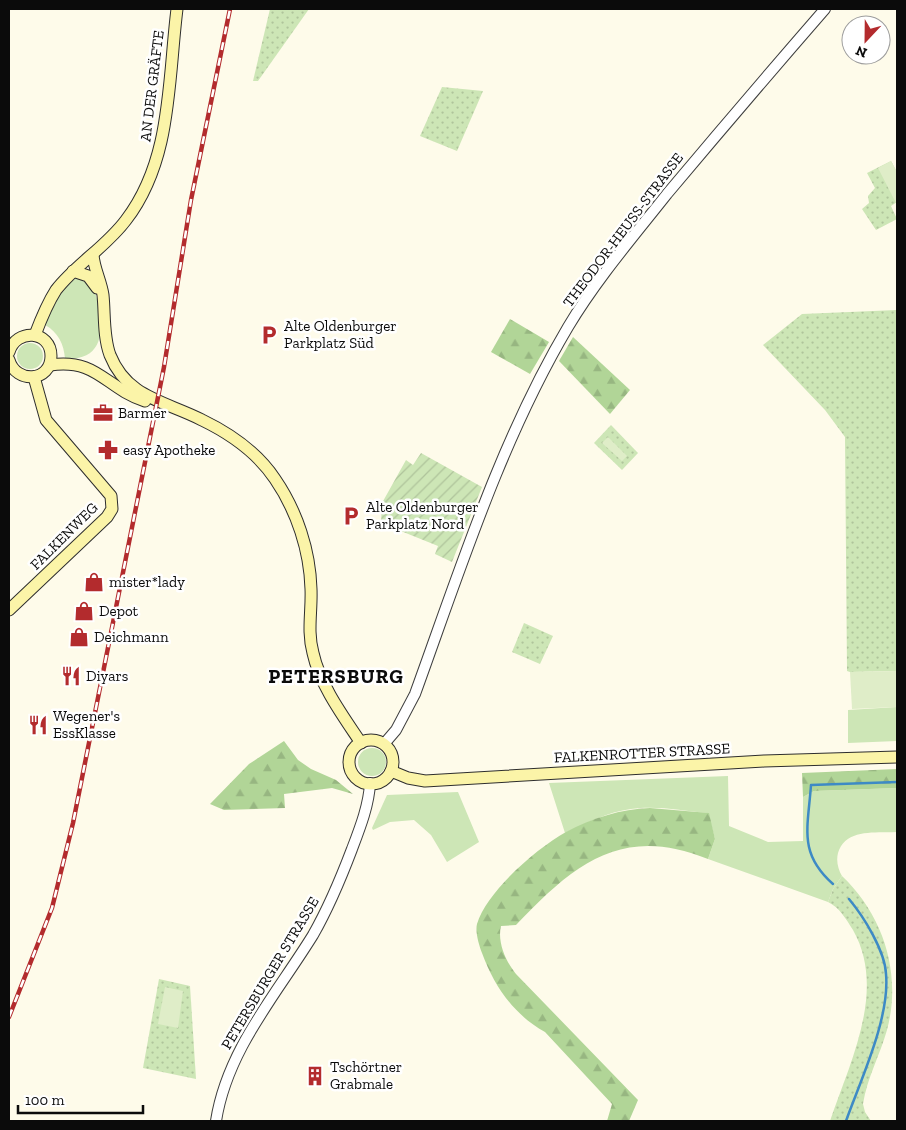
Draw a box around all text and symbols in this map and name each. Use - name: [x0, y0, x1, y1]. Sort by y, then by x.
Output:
- north arrow: [841, 15, 891, 65]
- street label: AN DER GRÄFTE: [136, 29, 168, 143]
- text: N: [853, 42, 869, 61]
- street label: THEODOR-HEUSS-STRASSE: [559, 149, 687, 311]
- place label: Alte Oldenburger Parkplatz Süd: [284, 317, 397, 352]
- parking icon: Alte Oldenburger Parkplatz Süd: [258, 324, 280, 346]
- office icon: Barmer: [92, 402, 114, 424]
- place label: Barmer: [118, 404, 167, 422]
- pharmacy icon: easy Apotheke: [97, 439, 119, 461]
- place label: easy Apotheke: [123, 441, 215, 459]
- street label: FALKENWEG: [26, 498, 102, 574]
- place label: Alte Oldenburger Parkplatz Nord: [366, 498, 479, 533]
- parking icon: Alte Oldenburger Parkplatz Nord: [340, 505, 362, 527]
- shop icon: mister*lady: [83, 571, 105, 593]
- place label: mister*lady: [109, 573, 185, 591]
- shop icon: Depot: [73, 600, 95, 622]
- place label: Depot: [99, 602, 139, 620]
- shop icon: Deichmann: [68, 626, 90, 648]
- place label: Deichmann: [94, 628, 169, 646]
- district label: PETERSBURG: [268, 664, 404, 688]
- restaurant icon: Diyars: [60, 665, 82, 687]
- place label: Diyars: [86, 667, 128, 685]
- place label: Wegener's EssKlasse: [53, 707, 120, 742]
- restaurant icon: Wegener's EssKlasse: [27, 714, 49, 736]
- street label: FALKENROTTER STRASSE: [554, 739, 731, 767]
- street label: PETERSBURGER STRASSE: [217, 893, 323, 1052]
- place label: Tschörtner Grabmale: [330, 1058, 402, 1093]
- building icon: Tschörtner Grabmale: [304, 1065, 326, 1087]
- scale bar: [18, 1082, 142, 1114]
- text: 100 m: [25, 1091, 64, 1109]

